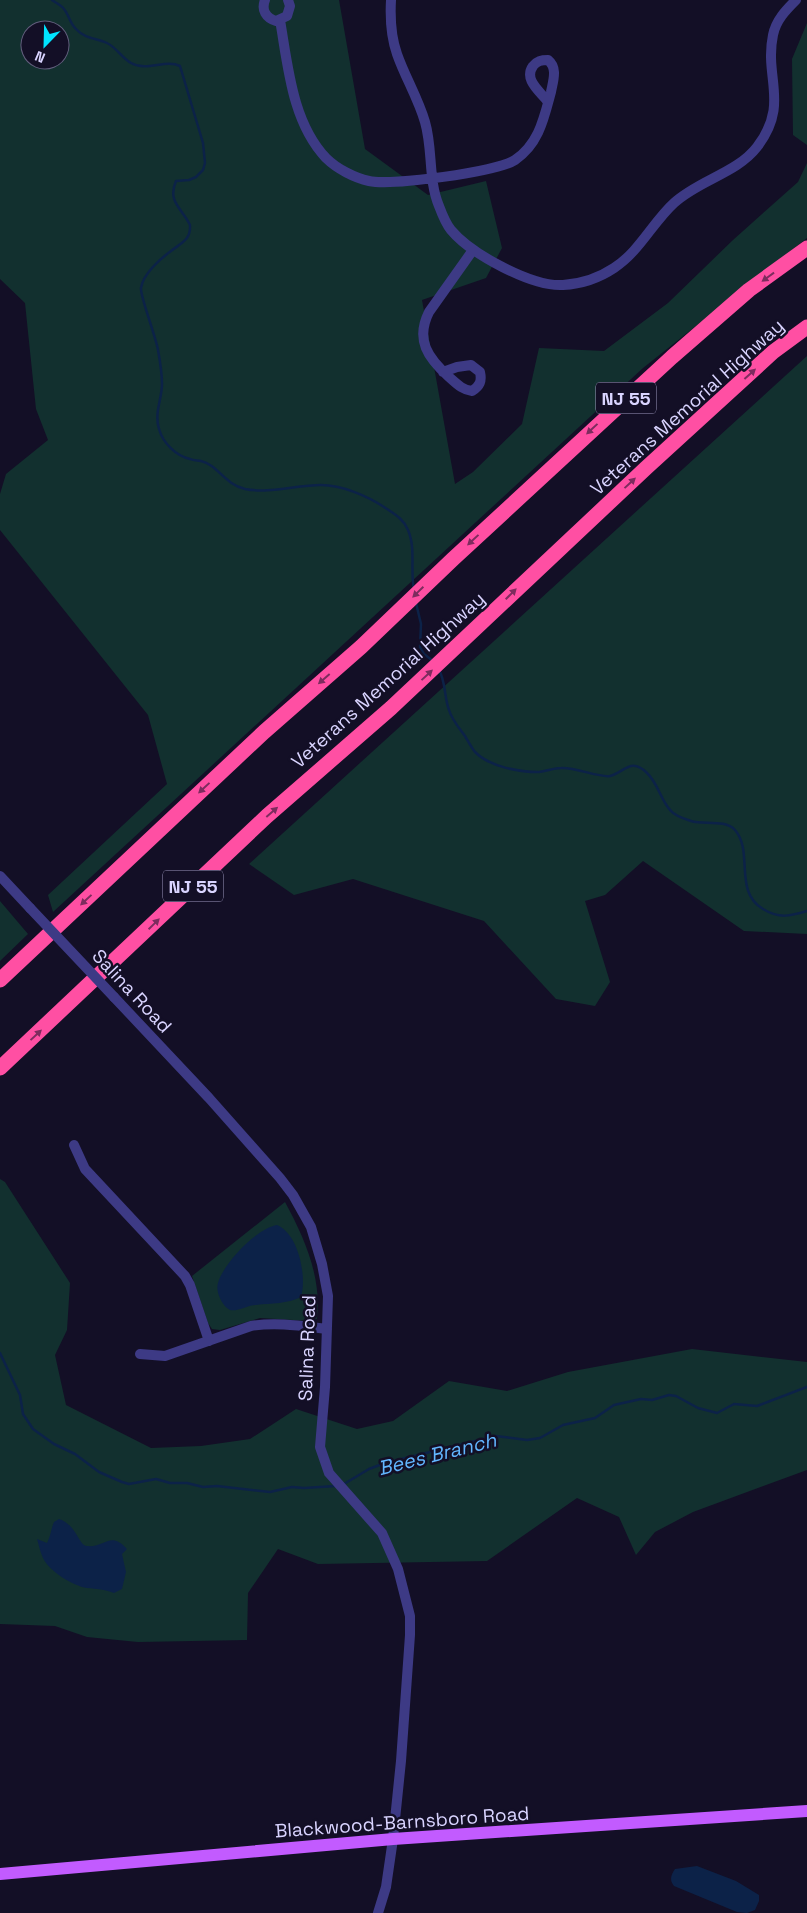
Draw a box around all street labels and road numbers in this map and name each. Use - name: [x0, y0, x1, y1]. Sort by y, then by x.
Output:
- street label: Veterans Memorial Highway: [585, 313, 789, 501]
- road number: NJ 55: [596, 382, 656, 413]
- street label: Veterans Memorial Highway: [286, 586, 490, 774]
- road number: NJ 55: [163, 870, 223, 901]
- street label: Salina Road: [87, 944, 177, 1038]
- street label: Salina Road: [293, 1295, 321, 1401]
- street label: Blackwood-Barnsboro Road: [274, 1801, 530, 1843]

